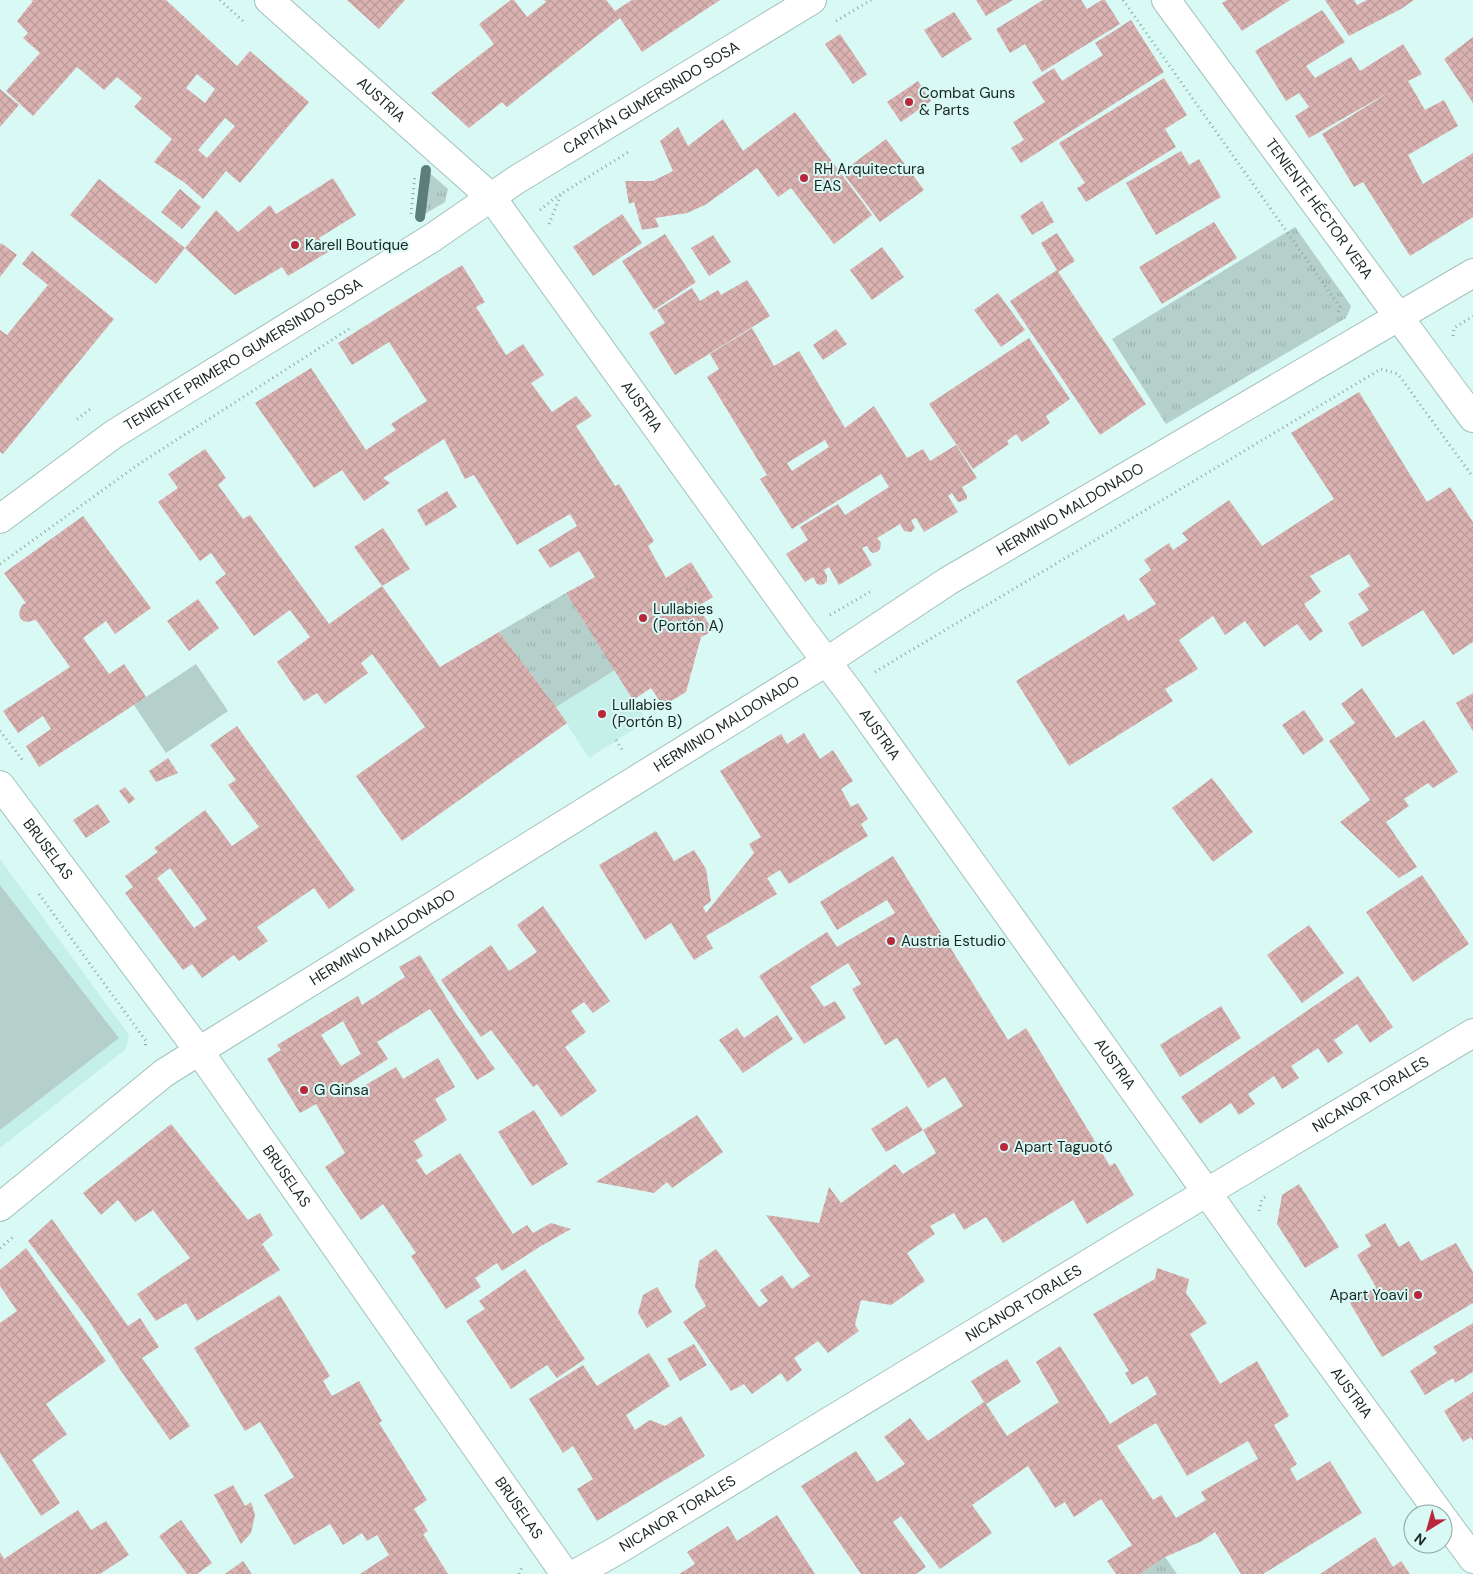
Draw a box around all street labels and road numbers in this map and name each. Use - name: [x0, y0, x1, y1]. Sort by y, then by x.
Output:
- street label: CAPITÁN GUMERSINDO SOSA: [559, 37, 743, 159]
- street label: AUSTRIA: [353, 73, 410, 127]
- street label: TENIENTE HÉCTOR VERA: [1261, 134, 1378, 283]
- street label: TENIENTE PRIMERO GUMERSINDO SOSA: [120, 273, 366, 435]
- street label: AUSTRIA: [617, 377, 667, 436]
- street label: HERMINIO MALDONADO: [993, 458, 1148, 561]
- street label: HERMINIO MALDONADO: [650, 671, 803, 776]
- street label: AUSTRIA: [855, 705, 905, 764]
- street label: BRUSELAS: [18, 814, 78, 884]
- street label: HERMINIO MALDONADO: [306, 884, 459, 990]
- street label: AUSTRIA: [1090, 1034, 1140, 1094]
- street label: NICANOR TORALES: [1308, 1051, 1433, 1137]
- street label: BRUSELAS: [258, 1141, 315, 1211]
- street label: NICANOR TORALES: [962, 1260, 1086, 1346]
- street label: AUSTRIA: [1326, 1363, 1377, 1422]
- street label: NICANOR TORALES: [616, 1470, 740, 1557]
- street label: BRUSELAS: [490, 1473, 548, 1543]

